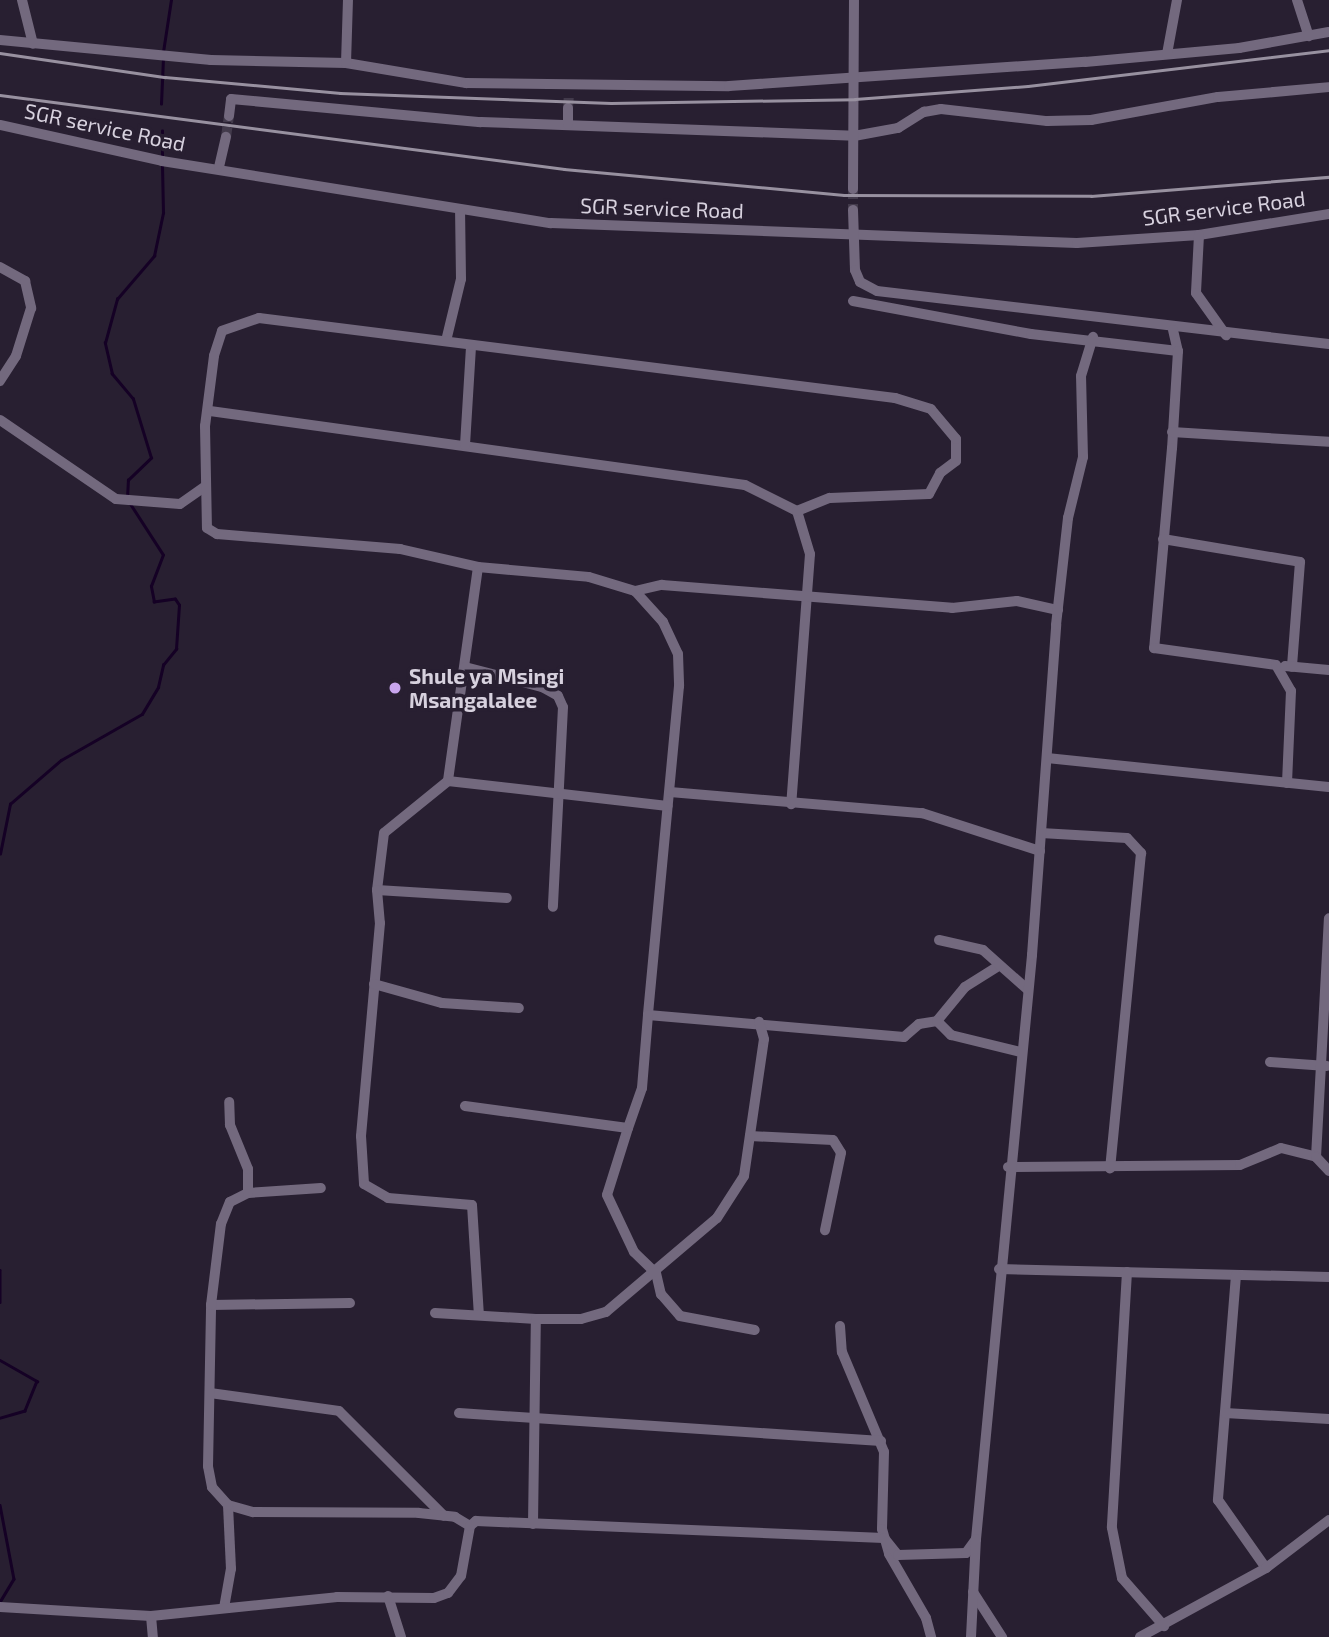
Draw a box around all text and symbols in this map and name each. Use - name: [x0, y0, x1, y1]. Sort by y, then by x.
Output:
- street label: SGR service Road: [22, 98, 188, 156]
- street label: SGR service Road: [1141, 186, 1307, 230]
- street label: SGR service Road: [580, 193, 744, 223]
- place label: Shule ya Msingi Msangalalee: [409, 663, 565, 713]
- marker: Shule ya Msingi Msangalalee: [387, 680, 403, 696]

